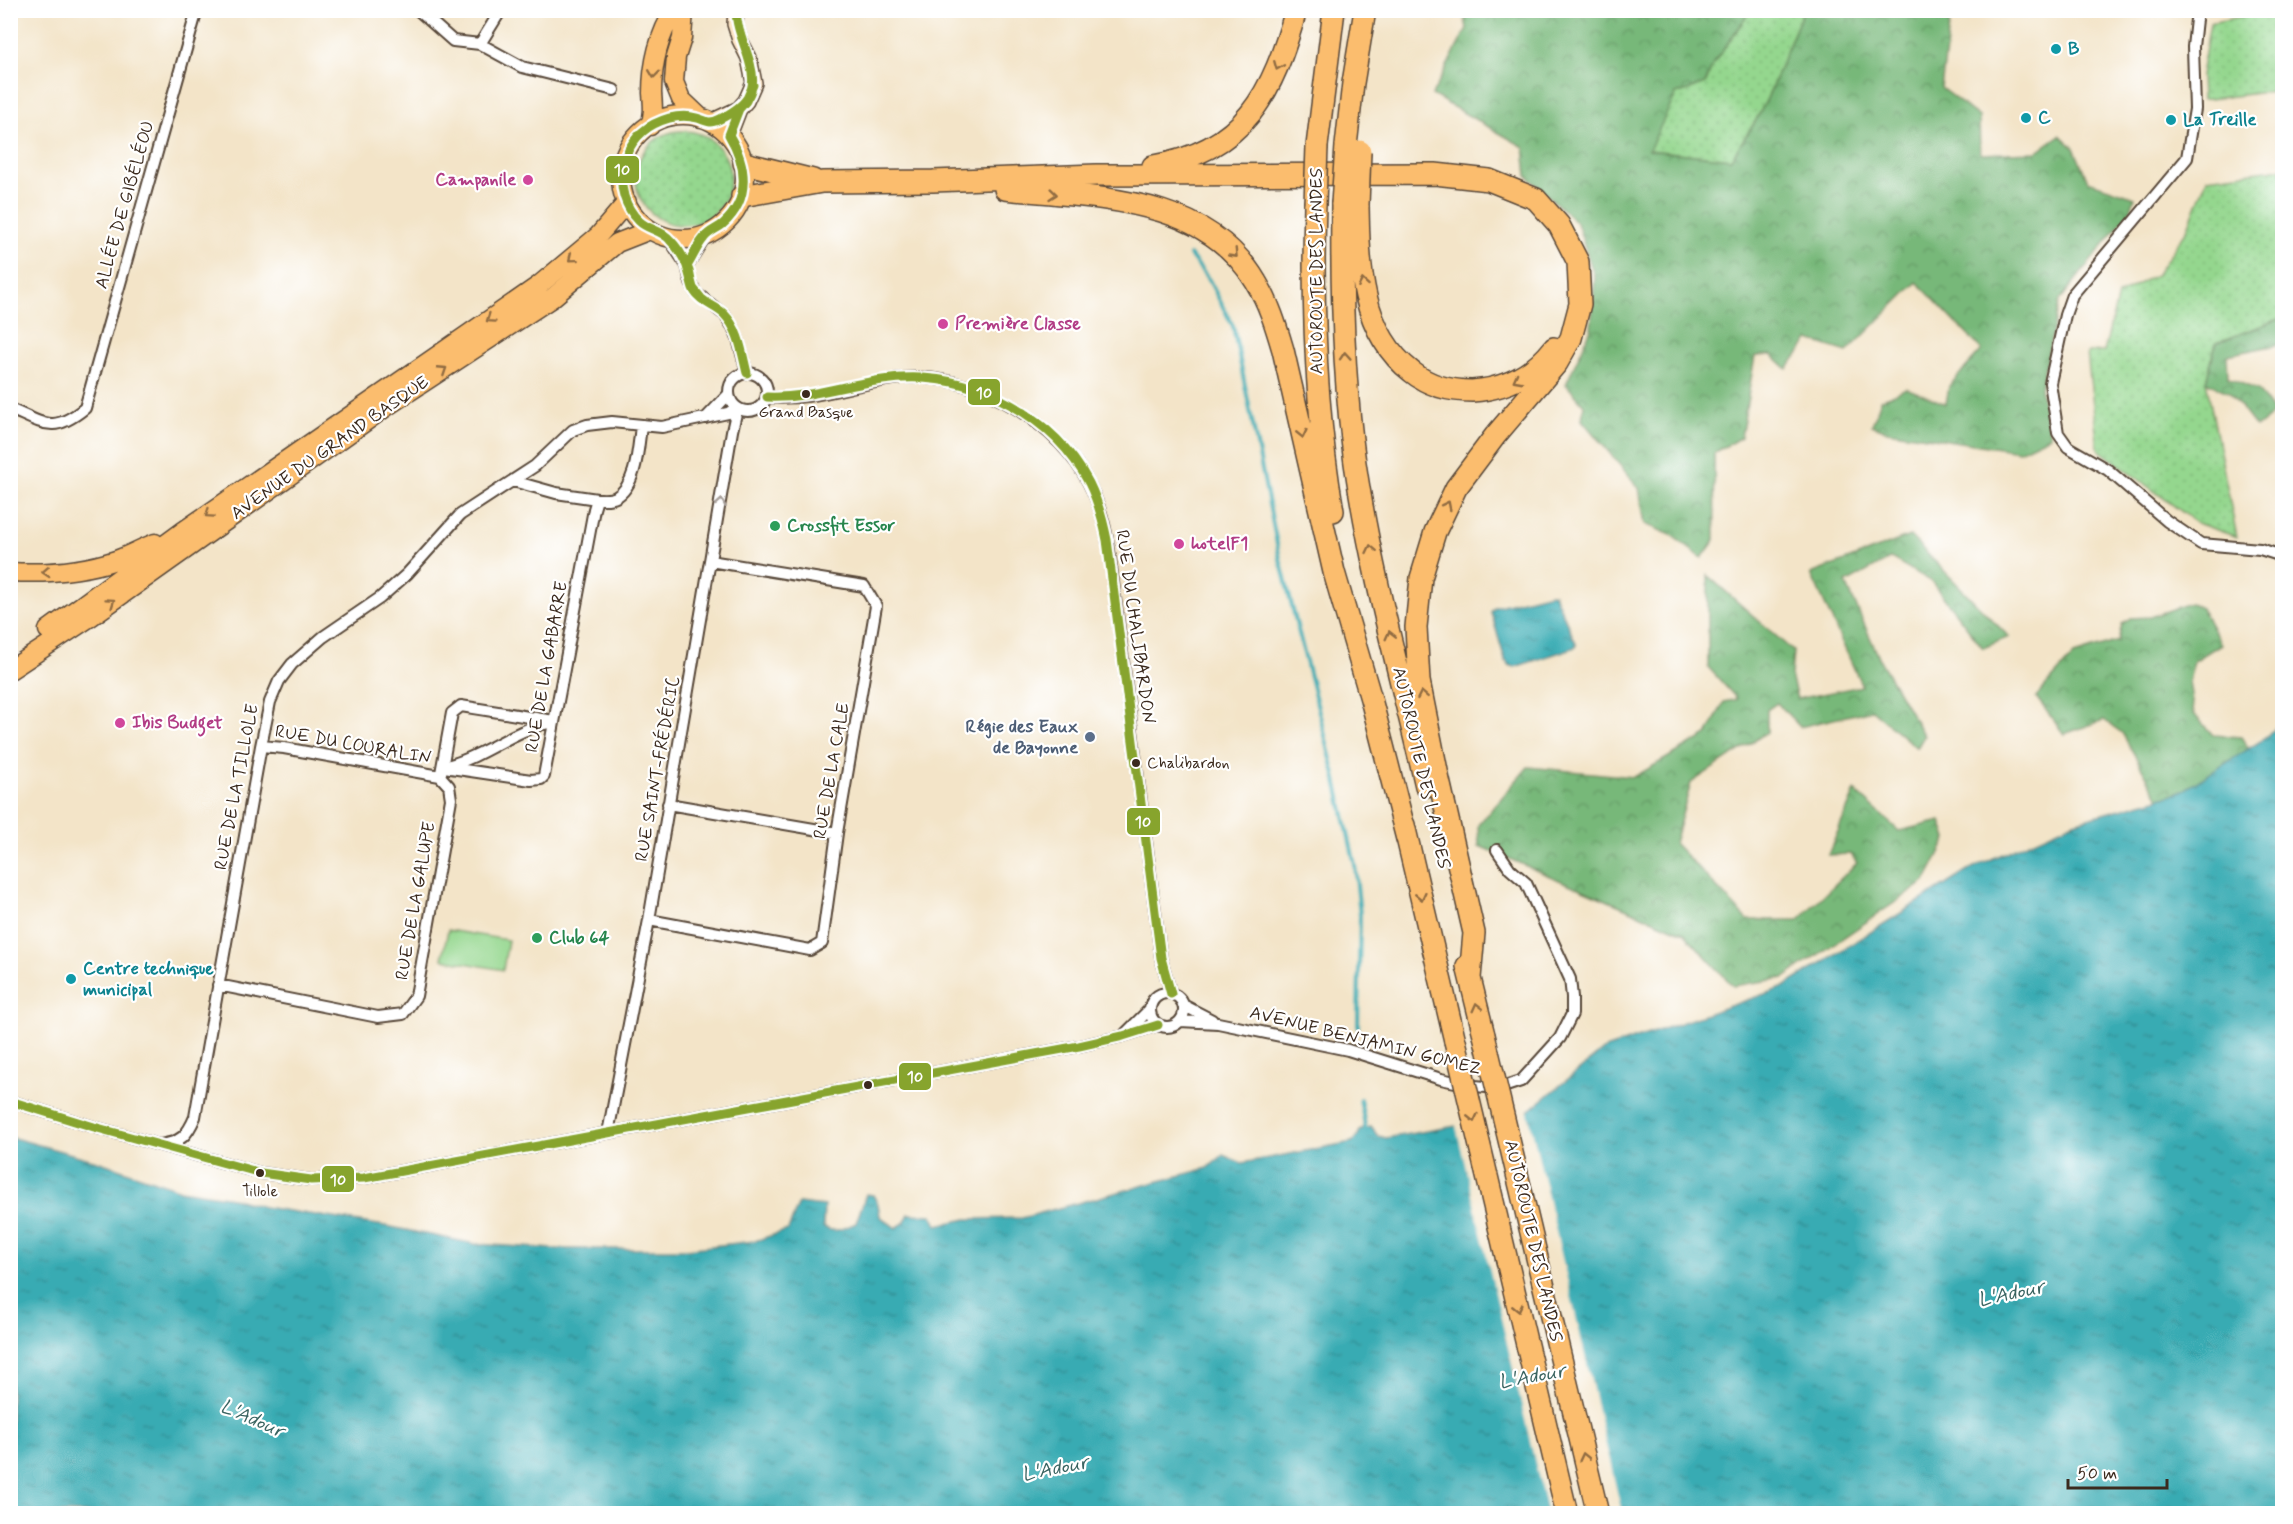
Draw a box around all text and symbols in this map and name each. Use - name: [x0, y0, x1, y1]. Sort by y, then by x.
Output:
- place label: B: [2068, 37, 2080, 61]
- marker: B: [2049, 42, 2063, 56]
- one-way arrow: [1273, 60, 1285, 71]
- one-way arrow: [648, 70, 661, 79]
- place label: C: [2038, 106, 2051, 130]
- place label: La Treille: [2183, 108, 2256, 132]
- marker: C: [2019, 111, 2033, 125]
- marker: La Treille: [2164, 113, 2178, 127]
- street label: ALLÉE DE GIBÉLÉOU: [90, 118, 160, 292]
- line badge: 10: [605, 155, 640, 184]
- text: 10: [614, 160, 630, 181]
- place label: Campanile: [435, 168, 516, 192]
- street label: AUTOROUTE DES LANDES: [1305, 168, 1329, 374]
- marker: Campanile: [521, 173, 535, 187]
- one-way arrow: [1049, 187, 1058, 200]
- one-way arrow: [1227, 248, 1238, 258]
- one-way arrow: [568, 251, 579, 262]
- one-way arrow: [1357, 278, 1370, 288]
- one-way arrow: [486, 312, 496, 324]
- place label: Première Classe: [955, 312, 1081, 336]
- marker: Première Classe: [936, 317, 950, 331]
- one-way arrow: [1338, 352, 1351, 361]
- one-way arrow: [437, 365, 447, 377]
- street label: AVENUE DU GRAND BASQUE: [226, 370, 434, 526]
- one-way arrow: [1513, 372, 1523, 383]
- line badge: 10: [967, 378, 1001, 406]
- text: 10: [976, 383, 992, 404]
- marker: Grand Basque: [800, 388, 812, 400]
- place label: Grand Basque: [758, 402, 854, 423]
- one-way arrow: [1295, 429, 1308, 439]
- one-way arrow: [714, 499, 726, 508]
- one-way arrow: [1440, 501, 1451, 512]
- one-way arrow: [204, 507, 215, 518]
- place label: Crossfit Essor: [787, 514, 895, 538]
- marker: Crossfit Essor: [768, 519, 782, 533]
- street label: RUE DU CHALIBARDON: [1110, 528, 1160, 726]
- place label: hotelF1: [1191, 532, 1248, 556]
- marker: hotelF1: [1172, 537, 1186, 551]
- one-way arrow: [1365, 544, 1378, 554]
- one-way arrow: [41, 565, 50, 578]
- street label: RUE DE LA GABARRE: [520, 580, 574, 754]
- one-way arrow: [105, 598, 116, 609]
- one-way arrow: [1384, 630, 1397, 640]
- street label: AUTOROUTE DES LANDES: [1386, 665, 1456, 871]
- street label: RUE SAINT-FRÉDÉRIC: [630, 674, 686, 864]
- one-way arrow: [1416, 690, 1429, 700]
- street label: RUE DE LA CALE: [808, 701, 856, 841]
- street label: RUE DE LA TILLOLE: [209, 702, 265, 872]
- place label: Ibis Budget: [132, 711, 223, 737]
- place label: Régie des Eaux de Bayonne: [966, 715, 1079, 760]
- marker: Ibis Budget: [113, 716, 127, 730]
- street label: RUE DU COURALIN: [273, 719, 433, 771]
- marker: Régie des Eaux de Bayonne: [1083, 730, 1097, 744]
- place label: Chalibardon: [1147, 753, 1230, 774]
- marker: Chalibardon: [1130, 757, 1142, 769]
- line badge: 10: [1126, 807, 1161, 836]
- text: 10: [1135, 812, 1151, 833]
- street label: RUE DE LA GALUPE: [390, 820, 442, 982]
- one-way arrow: [1413, 891, 1426, 901]
- place label: Club 64: [549, 926, 609, 950]
- marker: Club 64: [530, 931, 544, 945]
- place label: Centre technique municipal: [83, 957, 214, 1002]
- marker: Centre technique municipal: [64, 972, 78, 986]
- street label: AVENUE BENJAMIN GOMEZ: [1247, 1001, 1483, 1081]
- one-way arrow: [1471, 1002, 1484, 1012]
- line badge: 10: [898, 1062, 932, 1091]
- text: 10: [907, 1067, 923, 1088]
- unlabelled marker: [862, 1079, 874, 1091]
- one-way arrow: [1466, 1113, 1479, 1123]
- street label: AUTOROUTE DES LANDES: [1498, 1138, 1568, 1344]
- line badge: 10: [321, 1165, 355, 1193]
- marker: Tillole: [254, 1167, 266, 1179]
- text: 10: [330, 1170, 346, 1191]
- place label: Tillole: [242, 1181, 279, 1202]
- water label: L'Adour: [1975, 1273, 2049, 1314]
- one-way arrow: [1511, 1303, 1524, 1313]
- water label: L'Adour: [1497, 1357, 1570, 1396]
- water label: L'Adour: [216, 1393, 291, 1446]
- water label: L'Adour: [1020, 1449, 1093, 1489]
- one-way arrow: [1579, 1452, 1592, 1462]
- scale bar: [2068, 1452, 2167, 1490]
- text: 50 m: [2077, 1462, 2117, 1486]

